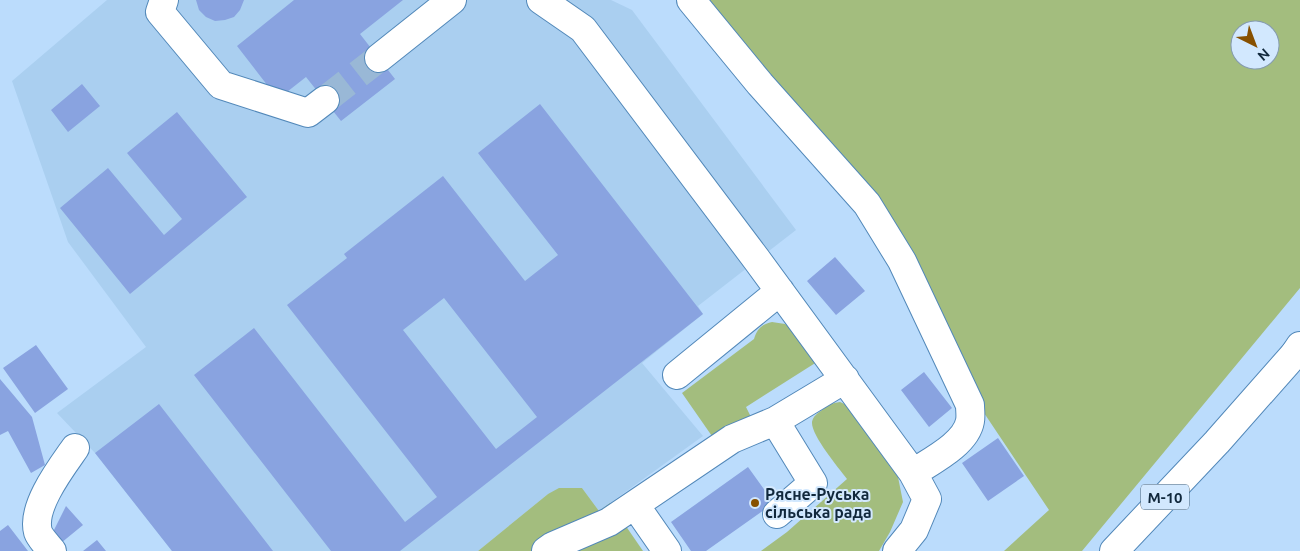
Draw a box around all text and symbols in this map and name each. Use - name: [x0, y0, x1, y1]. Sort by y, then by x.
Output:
- north arrow: [1230, 20, 1280, 70]
- text: N: [1254, 45, 1273, 64]
- road number: М-10: [1141, 484, 1189, 510]
- place label: Рясне-Руська сільська рада: [765, 485, 872, 521]
- marker: Рясне-Руська сільська рада: [749, 497, 761, 509]

